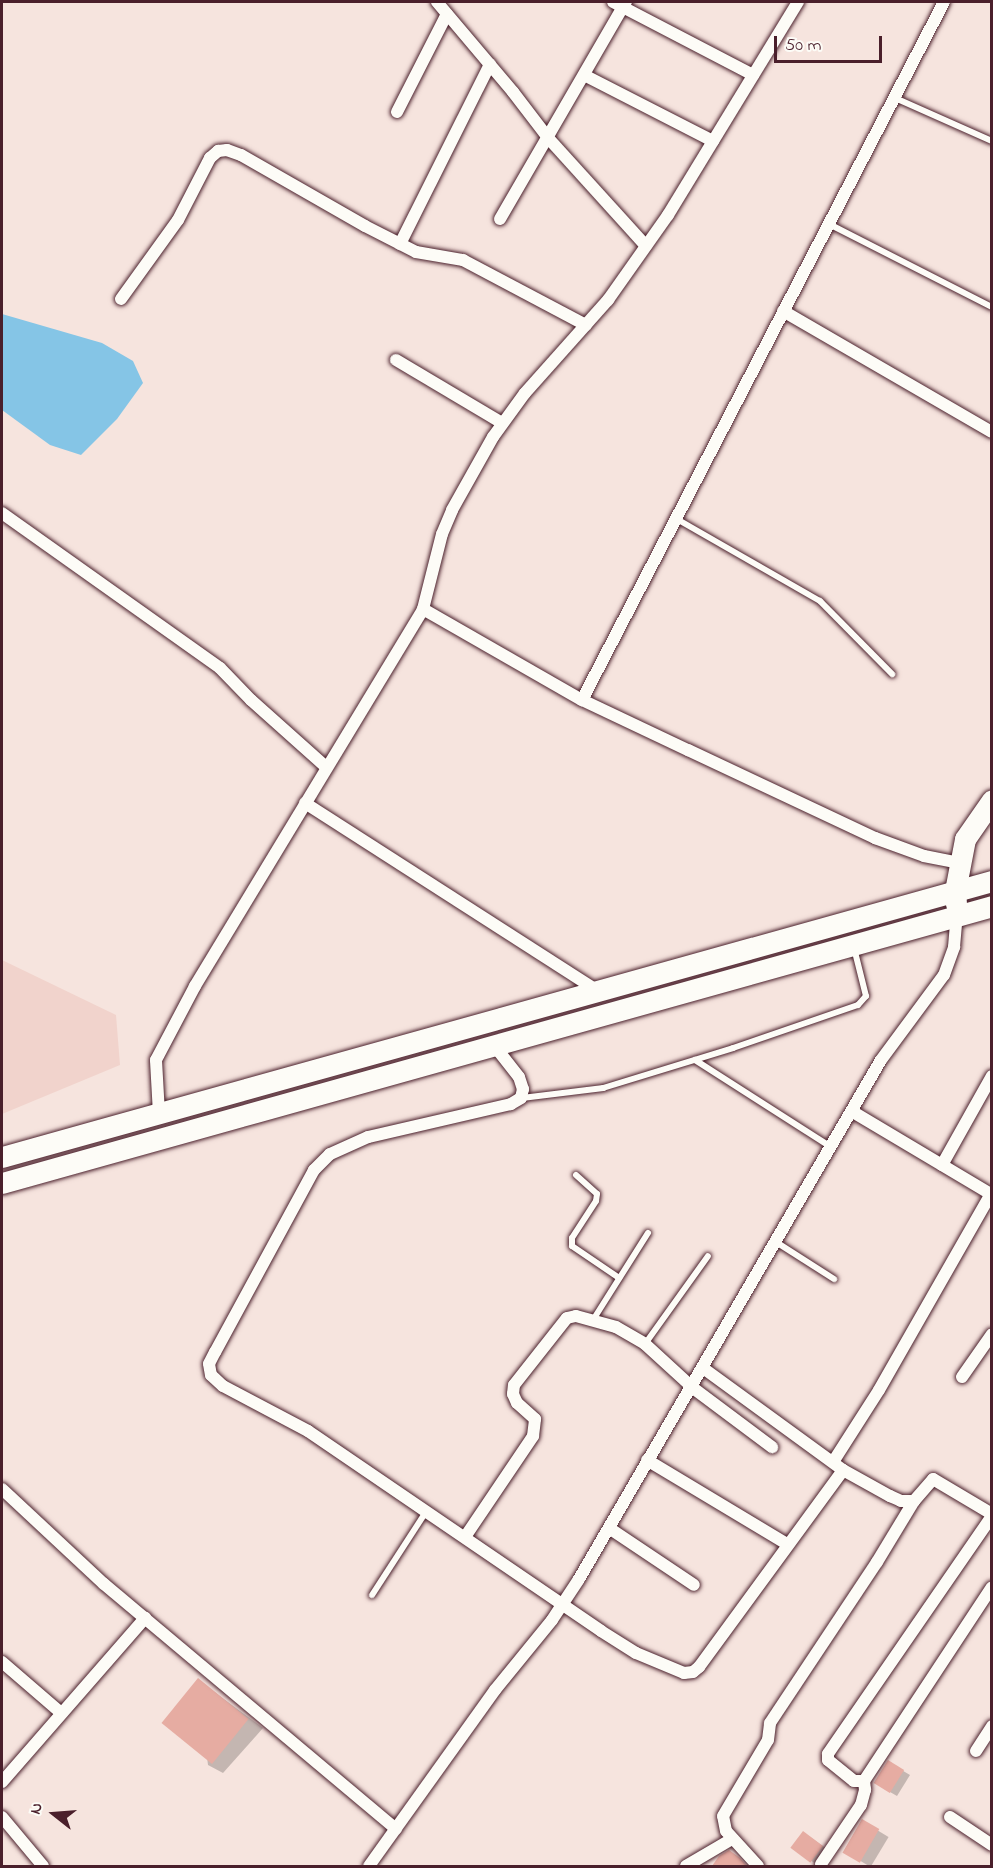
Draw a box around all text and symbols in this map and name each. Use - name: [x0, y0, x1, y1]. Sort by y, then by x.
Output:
- scale bar: [777, 24, 885, 62]
- text: 50 m: [785, 33, 822, 59]
- north arrow: [24, 1784, 84, 1844]
- text: N: [24, 1800, 50, 1817]

